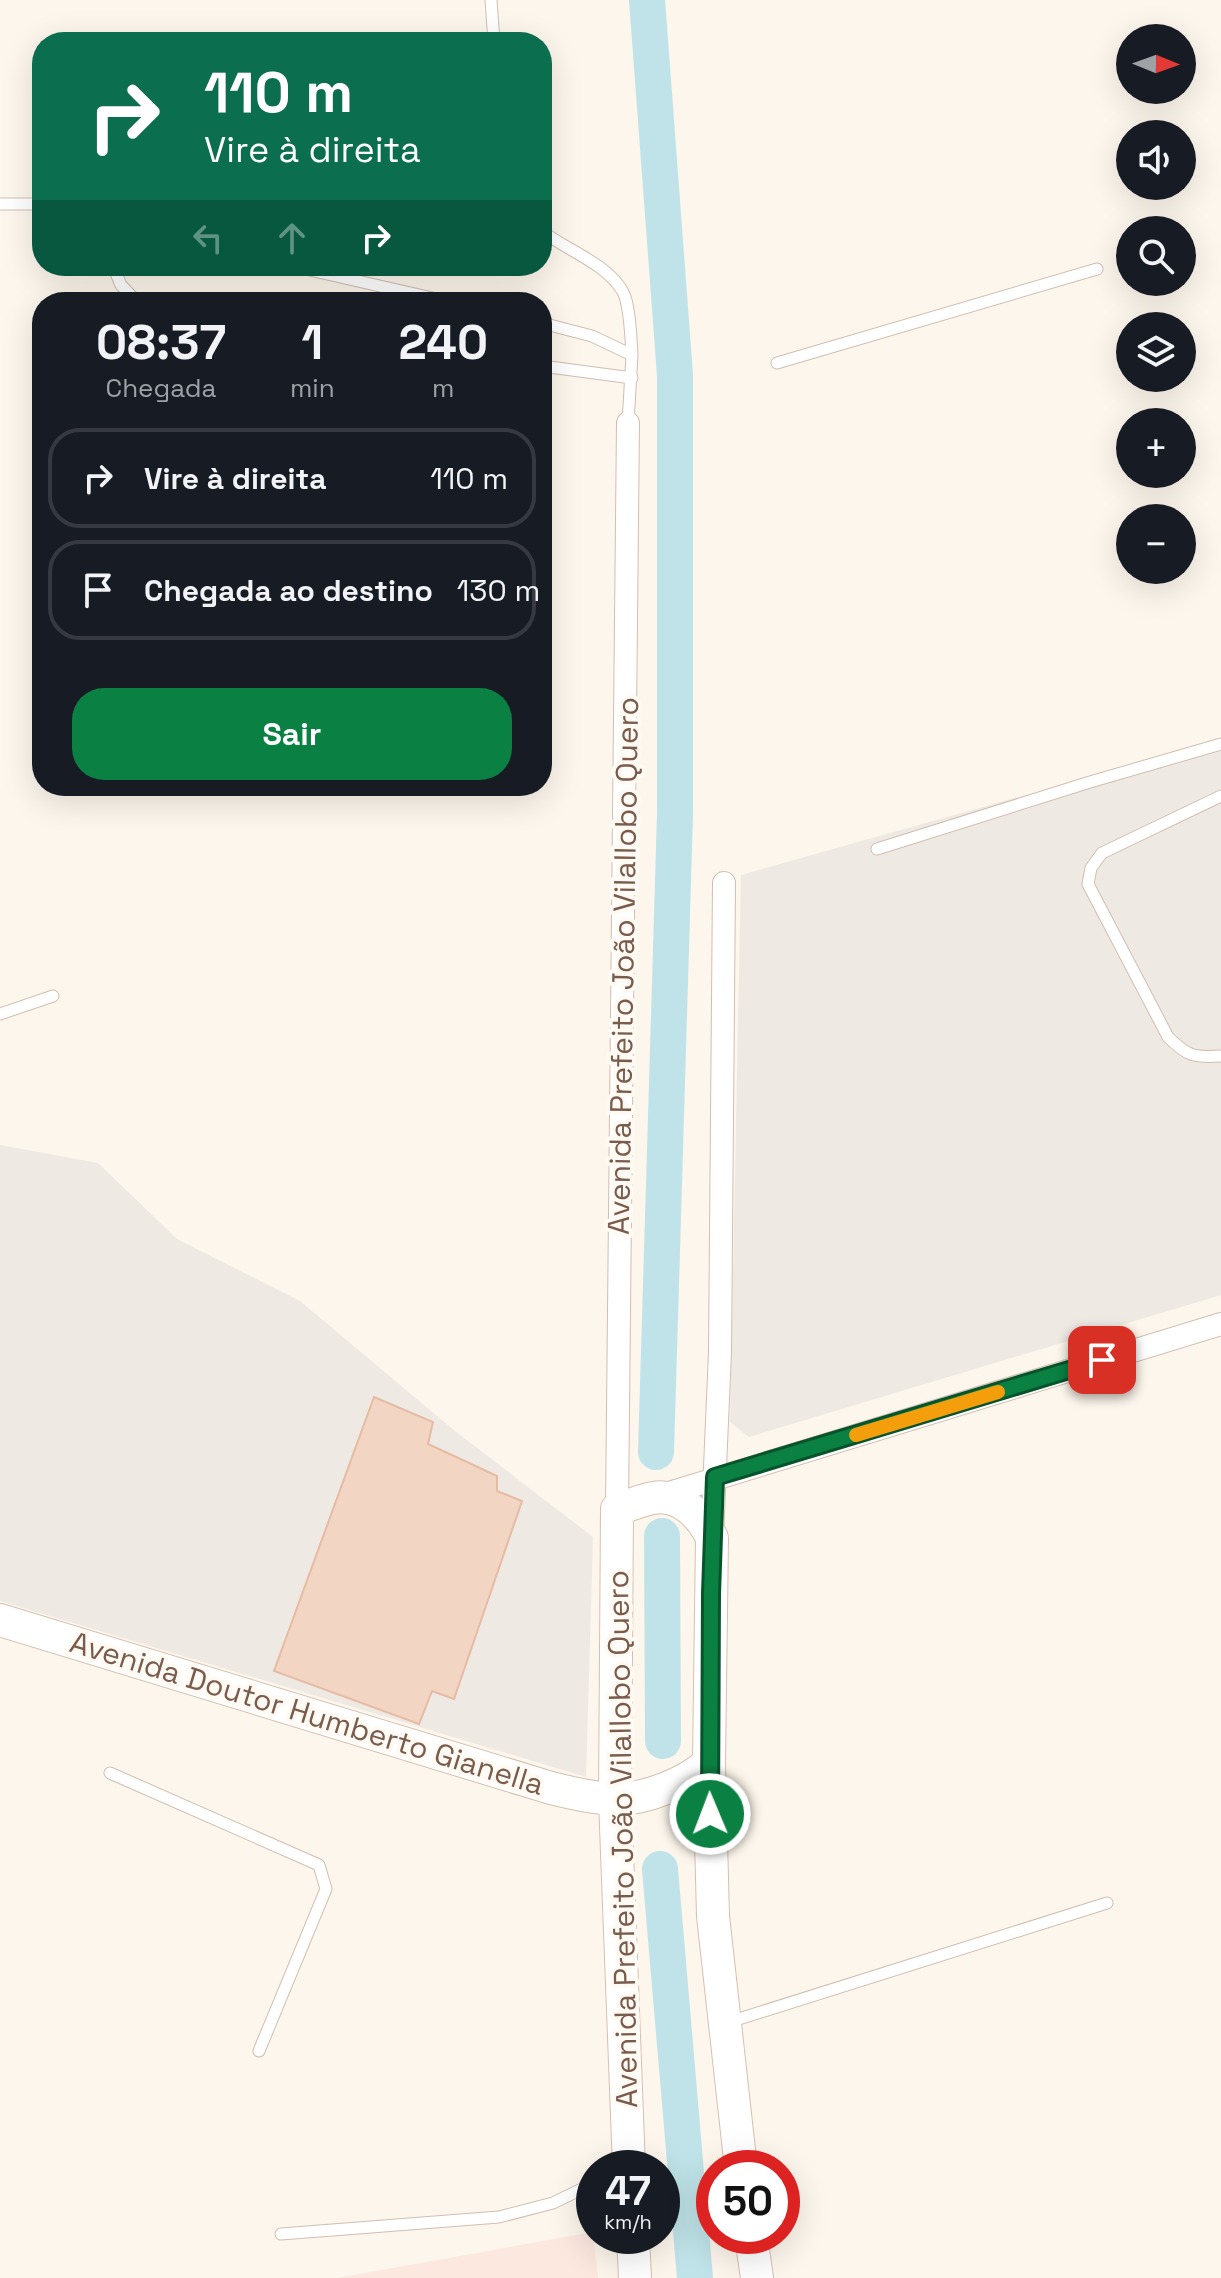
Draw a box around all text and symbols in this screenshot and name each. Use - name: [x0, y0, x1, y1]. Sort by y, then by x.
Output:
- north arrow: [1116, 24, 1196, 104]
- map controls: [1116, 24, 1196, 584]
- text: 110 m: [204, 57, 353, 128]
- icon: right: [72, 64, 176, 168]
- button: sound: [1116, 120, 1196, 200]
- text: Vire à direita: [204, 127, 421, 173]
- icon: left: [186, 216, 230, 260]
- icon: ahead: [270, 216, 314, 260]
- icon: right: [354, 216, 398, 260]
- button: search: [1116, 216, 1196, 296]
- text: 08:37: [96, 312, 226, 373]
- text: 1: [301, 312, 323, 373]
- text: 240: [399, 312, 488, 373]
- button: layers: [1116, 312, 1196, 392]
- text: Chegada: [105, 371, 216, 405]
- text: min: [290, 371, 335, 405]
- text: m: [432, 371, 454, 405]
- button: +: [1116, 408, 1196, 488]
- icon: right: [76, 456, 120, 500]
- text: Vire à direita: [144, 459, 327, 498]
- text: 110 m: [430, 459, 508, 498]
- button: −: [1116, 504, 1196, 584]
- icon: arrive: [76, 568, 120, 612]
- text: Chegada ao destino: [144, 571, 433, 610]
- text: 130 m: [457, 571, 540, 610]
- button: Sair: [72, 688, 512, 780]
- street label: Avenida Prefeito João Vilallobo Quero: [599, 697, 647, 1235]
- pin: [1068, 1326, 1136, 1394]
- icon: arrive: [1080, 1338, 1124, 1382]
- street label: Avenida Prefeito João Vilallobo Quero: [598, 1570, 646, 2108]
- street label: Avenida Doutor Humberto Gianella: [65, 1622, 549, 1804]
- position arrow: [668, 1772, 752, 1856]
- speed limit sign: 50: [696, 2150, 800, 2254]
- text: 47: [605, 2166, 651, 2217]
- text: km/h: [604, 2209, 652, 2235]

